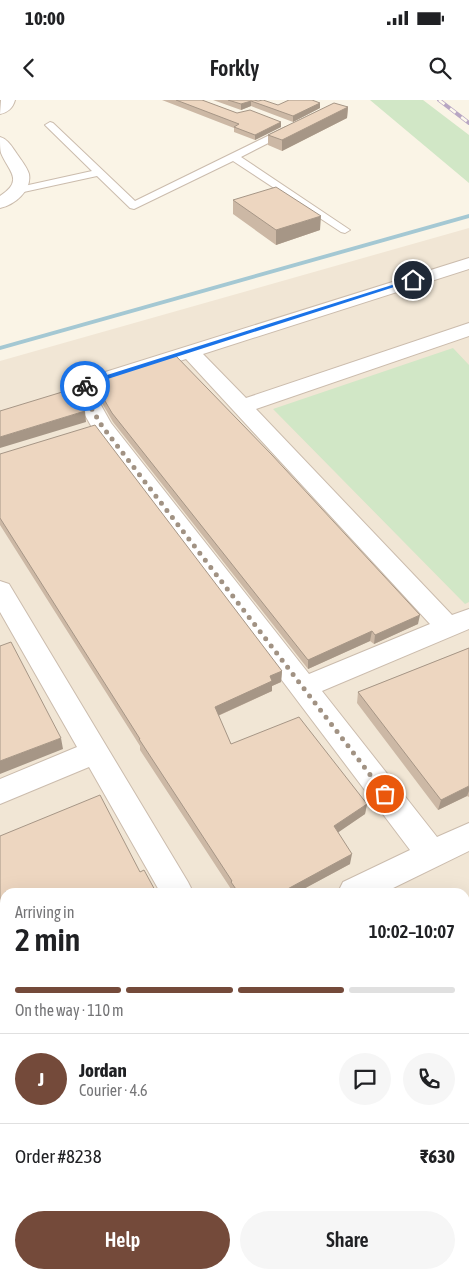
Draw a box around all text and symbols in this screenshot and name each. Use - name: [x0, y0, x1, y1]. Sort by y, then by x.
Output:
- text: 10:00: [25, 7, 65, 29]
- icon: back: [15, 54, 43, 82]
- icon: search: [426, 54, 454, 82]
- text: Forkly: [210, 55, 259, 81]
- pin: [392, 259, 434, 301]
- icon: home: [399, 266, 427, 294]
- courier: [60, 361, 110, 411]
- icon: bike: [71, 372, 99, 400]
- pin: [364, 773, 406, 815]
- icon: bag: [371, 780, 399, 808]
- text: Arriving in: [15, 903, 75, 921]
- text: 10:02–10:07: [369, 920, 455, 942]
- text: 2 min: [15, 921, 80, 958]
- text: On the way · 110 m: [15, 1001, 124, 1019]
- button: chat: [339, 1053, 391, 1105]
- button: phone: [403, 1053, 455, 1105]
- text: Jordan: [79, 1059, 127, 1081]
- text: J: [38, 1068, 44, 1090]
- text: Courier · 4.6: [79, 1081, 148, 1099]
- text: Order #8238: [15, 1145, 102, 1167]
- text: ₹630: [420, 1145, 455, 1167]
- button: Help: [15, 1211, 230, 1269]
- button: Share: [240, 1211, 455, 1269]

